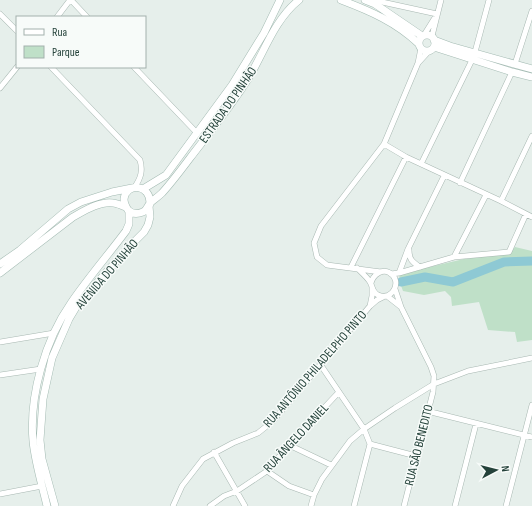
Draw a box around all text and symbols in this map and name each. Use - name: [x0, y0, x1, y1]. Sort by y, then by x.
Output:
- legend: [16, 16, 146, 68]
- text: Rua: [52, 25, 68, 40]
- text: Parque: [52, 45, 80, 60]
- street label: ESTRADA DO PINHÃO: [196, 64, 260, 146]
- street label: AVENIDA DO PINHÃO: [72, 236, 142, 313]
- street label: RUA ANTÔNIO PHILADELPHO PINTO: [260, 307, 370, 431]
- street label: RUA ÂNGELO DANIEL: [260, 400, 332, 476]
- street label: RUA SÃO BENEDITO: [401, 403, 437, 487]
- north arrow: [476, 450, 516, 490]
- text: N: [499, 465, 512, 473]

